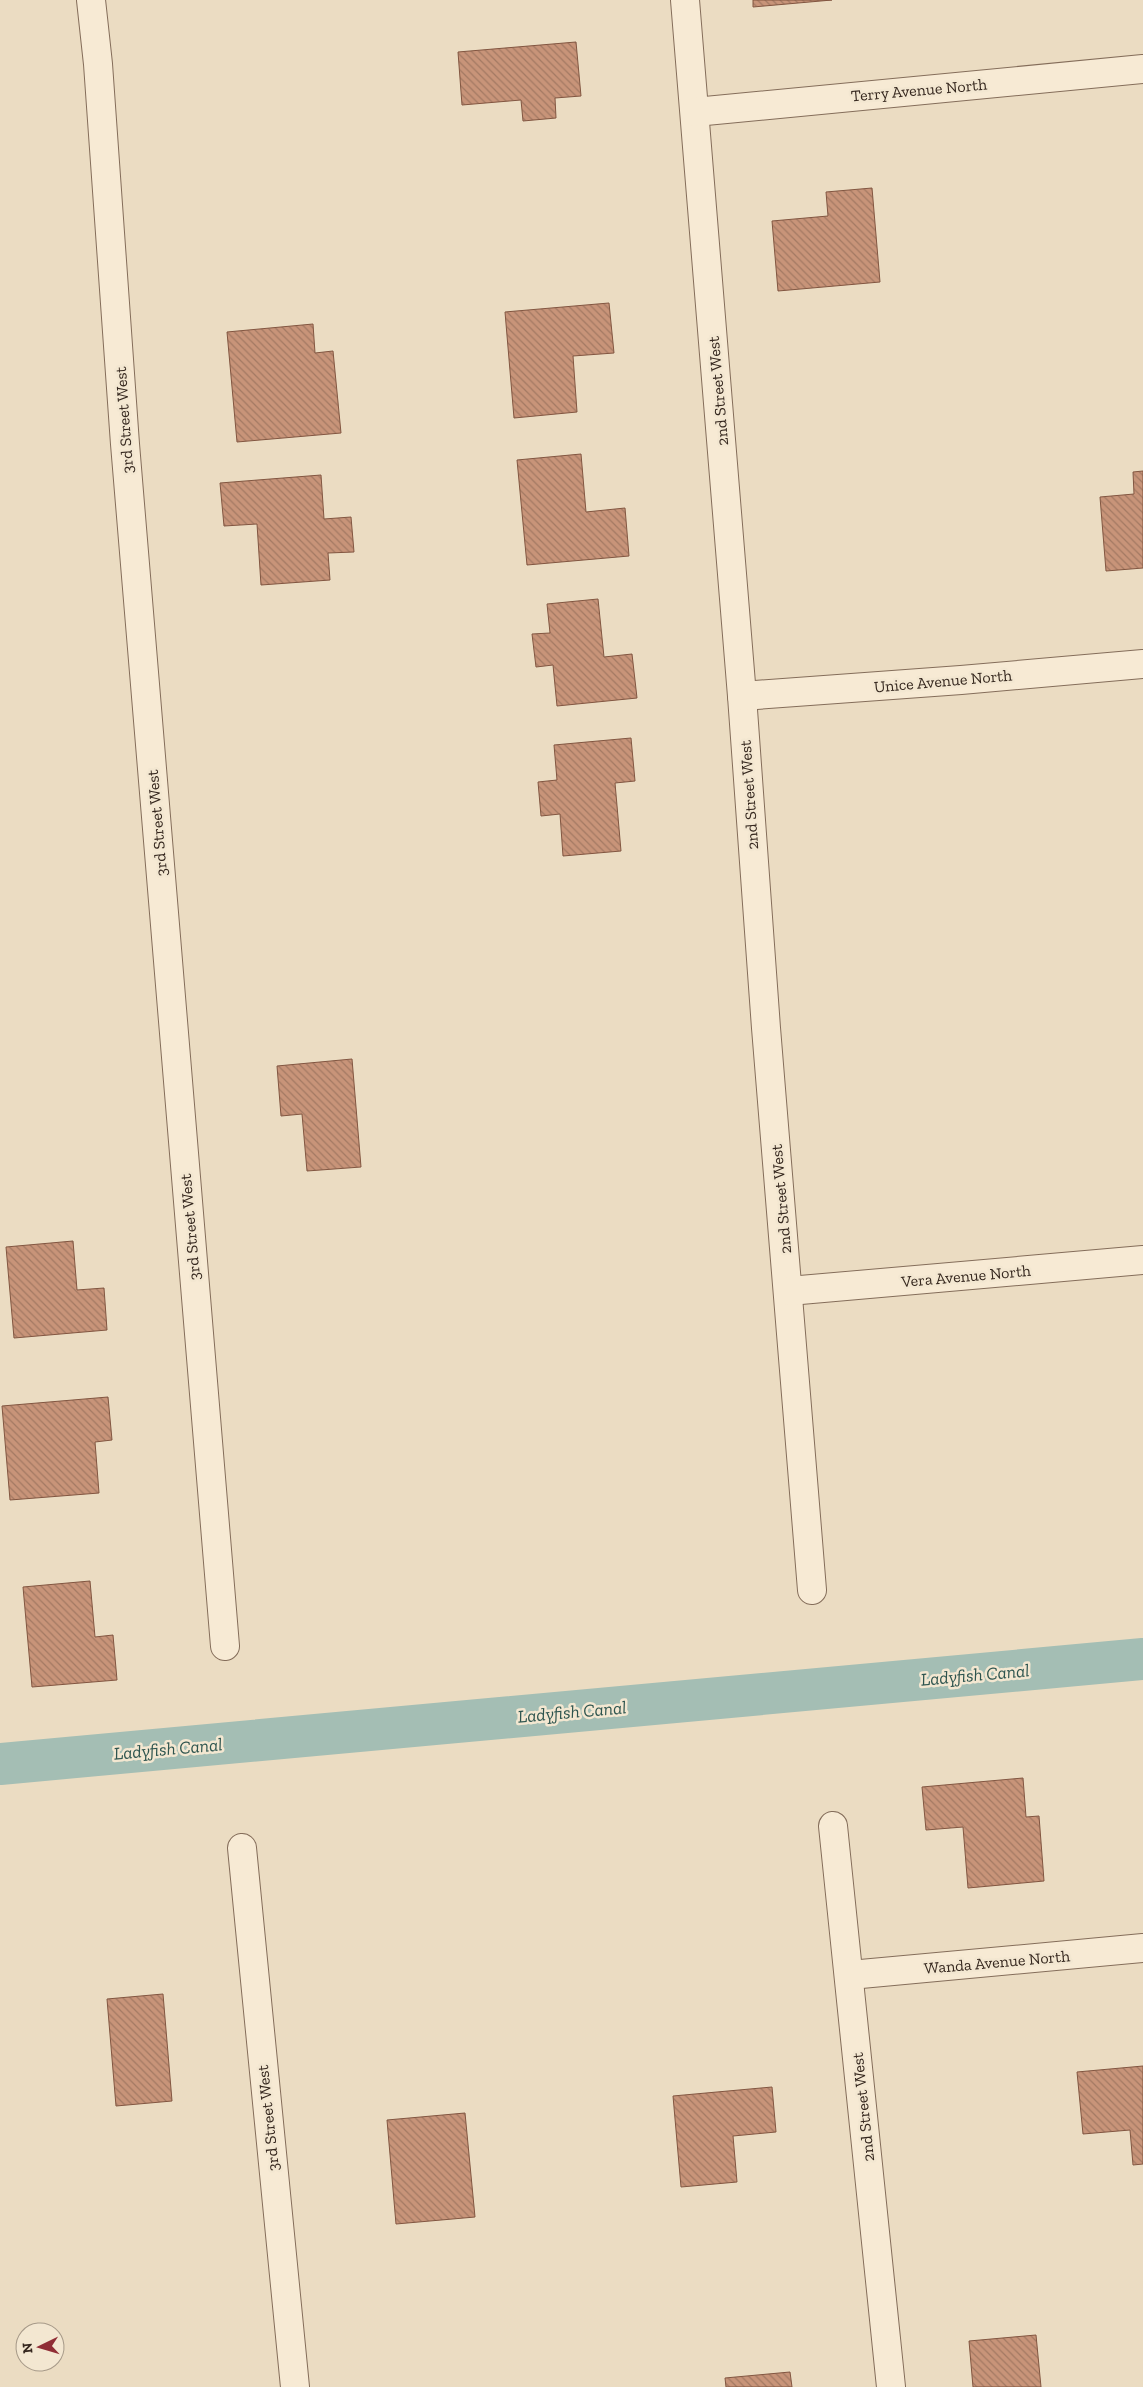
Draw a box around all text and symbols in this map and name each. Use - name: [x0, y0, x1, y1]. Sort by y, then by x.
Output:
- street label: Terry Avenue North: [850, 75, 988, 105]
- street label: 2nd Street West: [704, 335, 732, 447]
- street label: 3rd Street West: [111, 366, 137, 474]
- street label: Unice Avenue North: [873, 666, 1013, 696]
- street label: 2nd Street West: [736, 740, 762, 850]
- street label: 3rd Street West: [143, 769, 171, 877]
- street label: 2nd Street West: [767, 1143, 795, 1255]
- street label: 3rd Street West: [176, 1173, 204, 1281]
- street label: Vera Avenue North: [899, 1261, 1032, 1291]
- water label: Ladyfish Canal: [920, 1659, 1030, 1691]
- water label: Ladyfish Canal: [517, 1696, 627, 1728]
- water label: Ladyfish Canal: [113, 1733, 223, 1765]
- street label: Wanda Avenue North: [923, 1946, 1071, 1978]
- street label: 2nd Street West: [848, 2051, 878, 2163]
- street label: 3rd Street West: [253, 2064, 283, 2172]
- north arrow: [15, 2322, 65, 2372]
- text: N: [19, 2342, 36, 2354]

